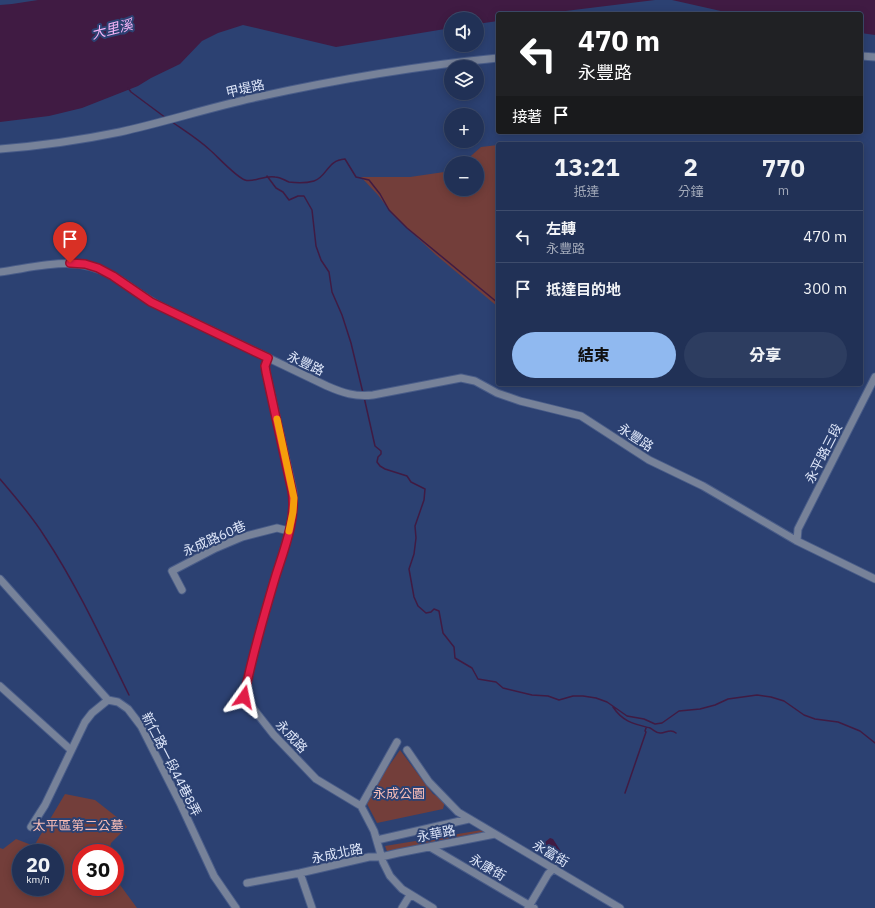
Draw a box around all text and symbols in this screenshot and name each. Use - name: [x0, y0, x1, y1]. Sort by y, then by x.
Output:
- map controls: [444, 12, 484, 196]
- button: sound: [444, 12, 484, 52]
- water label: 大里溪: [89, 15, 136, 43]
- text: 470 m: [578, 22, 660, 59]
- icon: left: [512, 28, 564, 80]
- button: layers: [444, 60, 484, 100]
- text: 永豐路: [578, 61, 632, 84]
- street label: 甲堤路: [224, 76, 266, 101]
- icon: arrive: [550, 104, 572, 126]
- text: 接著: [512, 107, 542, 126]
- button: +: [444, 108, 484, 148]
- text: 13:21: [554, 151, 620, 183]
- text: 2: [683, 151, 698, 183]
- text: 770: [762, 152, 805, 184]
- button: −: [444, 156, 484, 196]
- text: m: [778, 182, 789, 199]
- text: 抵達: [574, 183, 600, 200]
- text: 分鐘: [678, 183, 704, 200]
- text: 左轉: [546, 219, 576, 238]
- pin: [53, 222, 87, 263]
- icon: left: [512, 226, 534, 248]
- text: 470 m: [803, 227, 847, 246]
- icon: arrive: [59, 228, 81, 250]
- text: 永豐路: [546, 240, 585, 257]
- icon: arrive: [512, 278, 534, 300]
- text: 300 m: [803, 279, 847, 298]
- text: 抵達目的地: [546, 280, 621, 299]
- button: 結束: [512, 332, 676, 378]
- button: 分享: [684, 332, 847, 378]
- street label: 永豐路: [285, 348, 327, 379]
- street label: 永豐路: [615, 420, 657, 455]
- street label: 永平路三段: [801, 420, 846, 486]
- street label: 永成路60巷: [180, 517, 249, 560]
- position arrow: [223, 676, 265, 718]
- street label: 新仁路一段44巷8弄: [138, 709, 205, 819]
- street label: 永成路: [272, 716, 311, 756]
- park label: 永成公園: [373, 785, 425, 802]
- park label: 太平區第二公墓: [32, 817, 124, 834]
- street label: 永華路: [415, 821, 457, 846]
- street label: 永富街: [530, 836, 572, 871]
- street label: 永成北路: [310, 840, 364, 867]
- speed limit sign: 30: [72, 844, 124, 896]
- street label: 永康街: [467, 850, 509, 885]
- text: 20: [26, 851, 50, 878]
- text: km/h: [26, 873, 50, 886]

